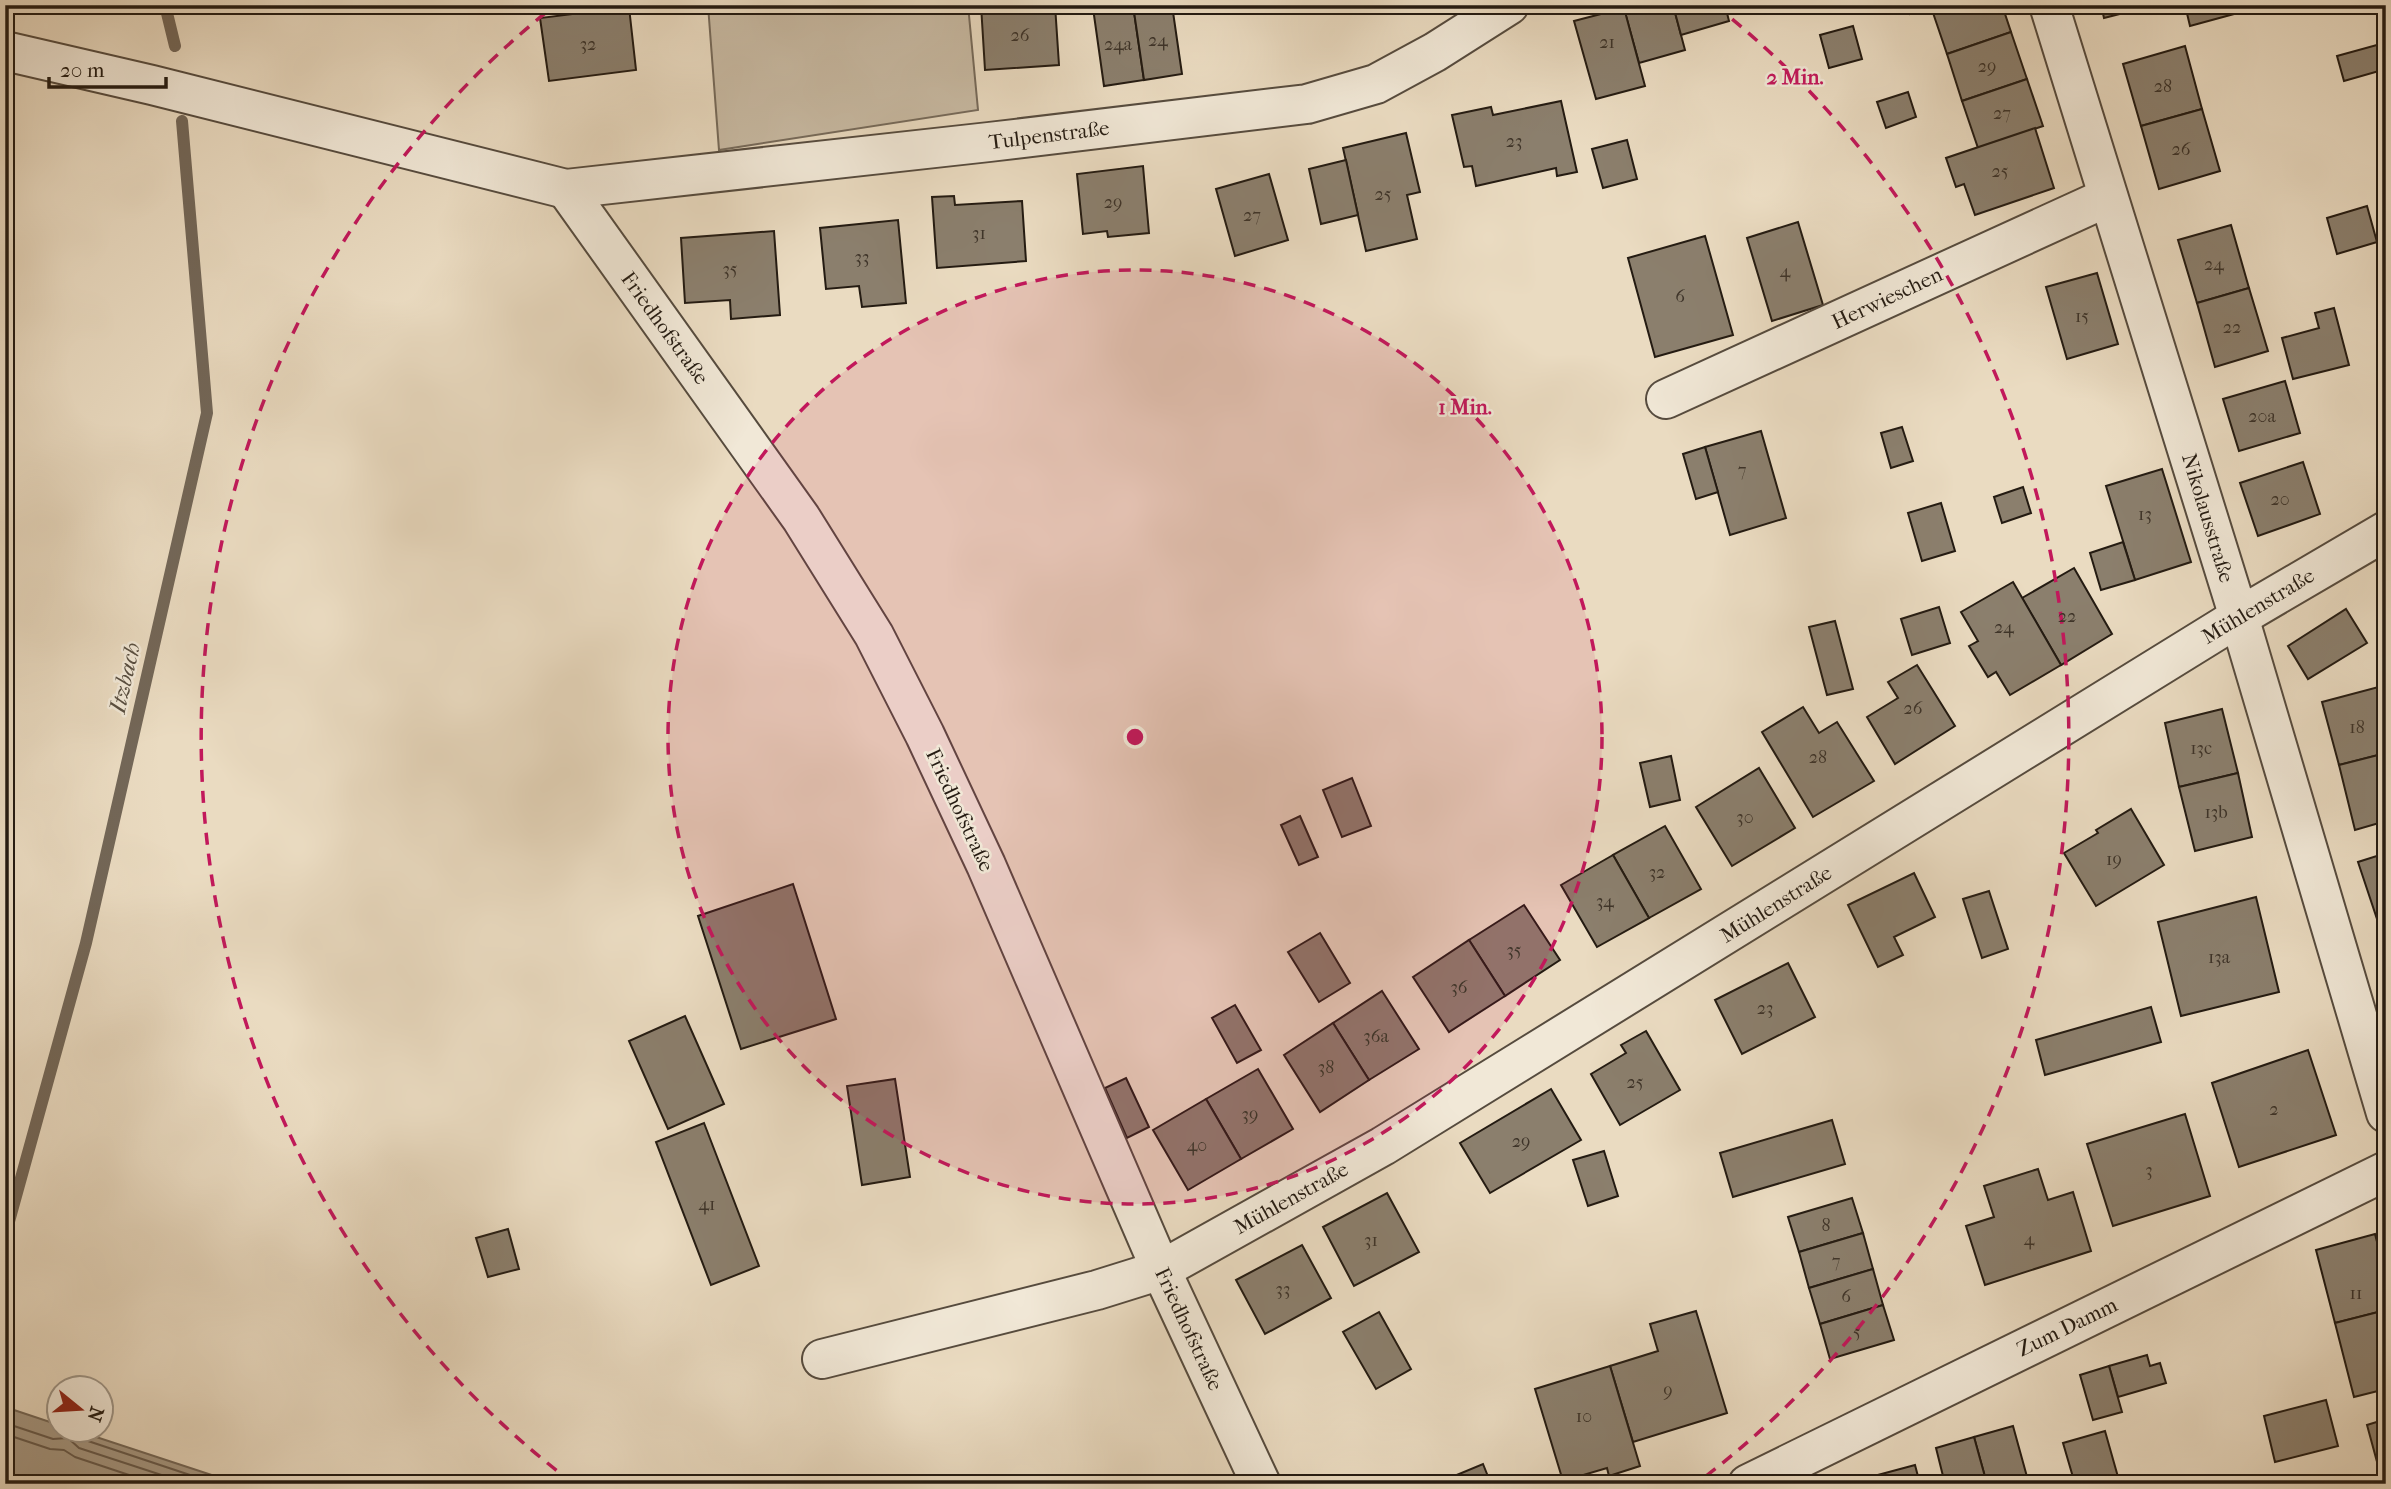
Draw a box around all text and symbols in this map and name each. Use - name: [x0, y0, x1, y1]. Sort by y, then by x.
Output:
- house number: 26: [1010, 25, 1030, 46]
- house number: 24: [1148, 30, 1168, 51]
- house number: 21: [1599, 32, 1615, 53]
- house number: 32: [580, 34, 596, 55]
- house number: 24a: [1104, 34, 1133, 55]
- scale bar: [49, 46, 166, 90]
- house number: 29: [1978, 56, 1996, 77]
- text: 20 m: [60, 58, 105, 82]
- text: 2 Min.: [1767, 65, 1823, 89]
- house number: 28: [2154, 76, 2172, 97]
- house number: 27: [1993, 103, 2011, 124]
- street label: Tulpenstraße: [987, 116, 1111, 154]
- house number: 23: [1506, 131, 1522, 152]
- house number: 26: [2171, 139, 2191, 160]
- house number: 25: [1991, 161, 2009, 182]
- house number: 25: [1374, 184, 1392, 205]
- house number: 29: [1104, 192, 1122, 213]
- house number: 27: [1243, 205, 1261, 226]
- house number: 31: [972, 223, 986, 244]
- house number: 33: [855, 247, 869, 268]
- house number: 24: [2204, 254, 2224, 275]
- house number: 35: [722, 259, 738, 280]
- house number: 4: [1780, 261, 1791, 282]
- street label: Herwieschen: [1828, 262, 1946, 334]
- street label: Friedhofstraße: [616, 267, 714, 389]
- house number: 6: [1675, 286, 1685, 307]
- house number: 15: [2075, 306, 2089, 327]
- house number: 22: [2223, 317, 2241, 338]
- text: 1 Min.: [1438, 395, 1492, 419]
- house number: 20a: [2248, 406, 2276, 427]
- street label: Nikolausstraße: [2177, 451, 2239, 585]
- house number: 7: [1738, 460, 1747, 481]
- house number: 20: [2270, 489, 2290, 510]
- house number: 13: [2138, 504, 2152, 525]
- street label: Mühlenstraße: [2198, 563, 2318, 649]
- house number: 22: [2058, 606, 2076, 627]
- house number: 24: [1994, 617, 2014, 638]
- water label: Itzbach: [104, 640, 146, 717]
- house number: 26: [1903, 698, 1923, 719]
- house number: 18: [2349, 717, 2365, 738]
- centre of rings: [1123, 725, 1147, 749]
- house number: 13c: [2190, 738, 2212, 759]
- street label: Friedhofstraße: [921, 745, 999, 875]
- house number: 28: [1809, 747, 1827, 768]
- house number: 13b: [2204, 802, 2228, 823]
- house number: 30: [1736, 807, 1754, 828]
- house number: 19: [2106, 849, 2122, 870]
- street label: Mühlenstraße: [1716, 860, 1836, 948]
- house number: 32: [1649, 862, 1665, 883]
- house number: 34: [1596, 891, 1614, 912]
- house number: 35: [1506, 940, 1522, 961]
- house number: 13a: [2208, 947, 2231, 968]
- house number: 36: [1450, 977, 1468, 998]
- house number: 23: [1757, 998, 1773, 1019]
- house number: 36a: [1363, 1026, 1389, 1047]
- house number: 38: [1318, 1057, 1334, 1078]
- house number: 25: [1626, 1072, 1644, 1093]
- house number: 2: [2269, 1099, 2279, 1120]
- house number: 39: [1242, 1104, 1258, 1125]
- house number: 29: [1512, 1131, 1530, 1152]
- house number: 40: [1187, 1135, 1207, 1156]
- street label: Mühlenstraße: [1230, 1157, 1352, 1239]
- house number: 3: [2145, 1160, 2153, 1181]
- house number: 41: [698, 1194, 716, 1215]
- house number: 8: [1821, 1215, 1831, 1236]
- house number: 4: [2024, 1229, 2035, 1250]
- house number: 31: [1364, 1230, 1378, 1251]
- house number: 7: [1832, 1251, 1841, 1272]
- street label: Friedhofstraße: [1150, 1264, 1228, 1394]
- house number: 33: [1276, 1279, 1290, 1300]
- house number: 11: [2350, 1283, 2362, 1304]
- house number: 6: [1841, 1286, 1851, 1307]
- street label: Zum Damm: [2013, 1292, 2122, 1362]
- house number: 5: [1853, 1322, 1861, 1343]
- north arrow: [46, 1374, 116, 1444]
- house number: 9: [1663, 1380, 1673, 1401]
- text: N: [82, 1404, 108, 1425]
- house number: 10: [1576, 1406, 1592, 1427]

